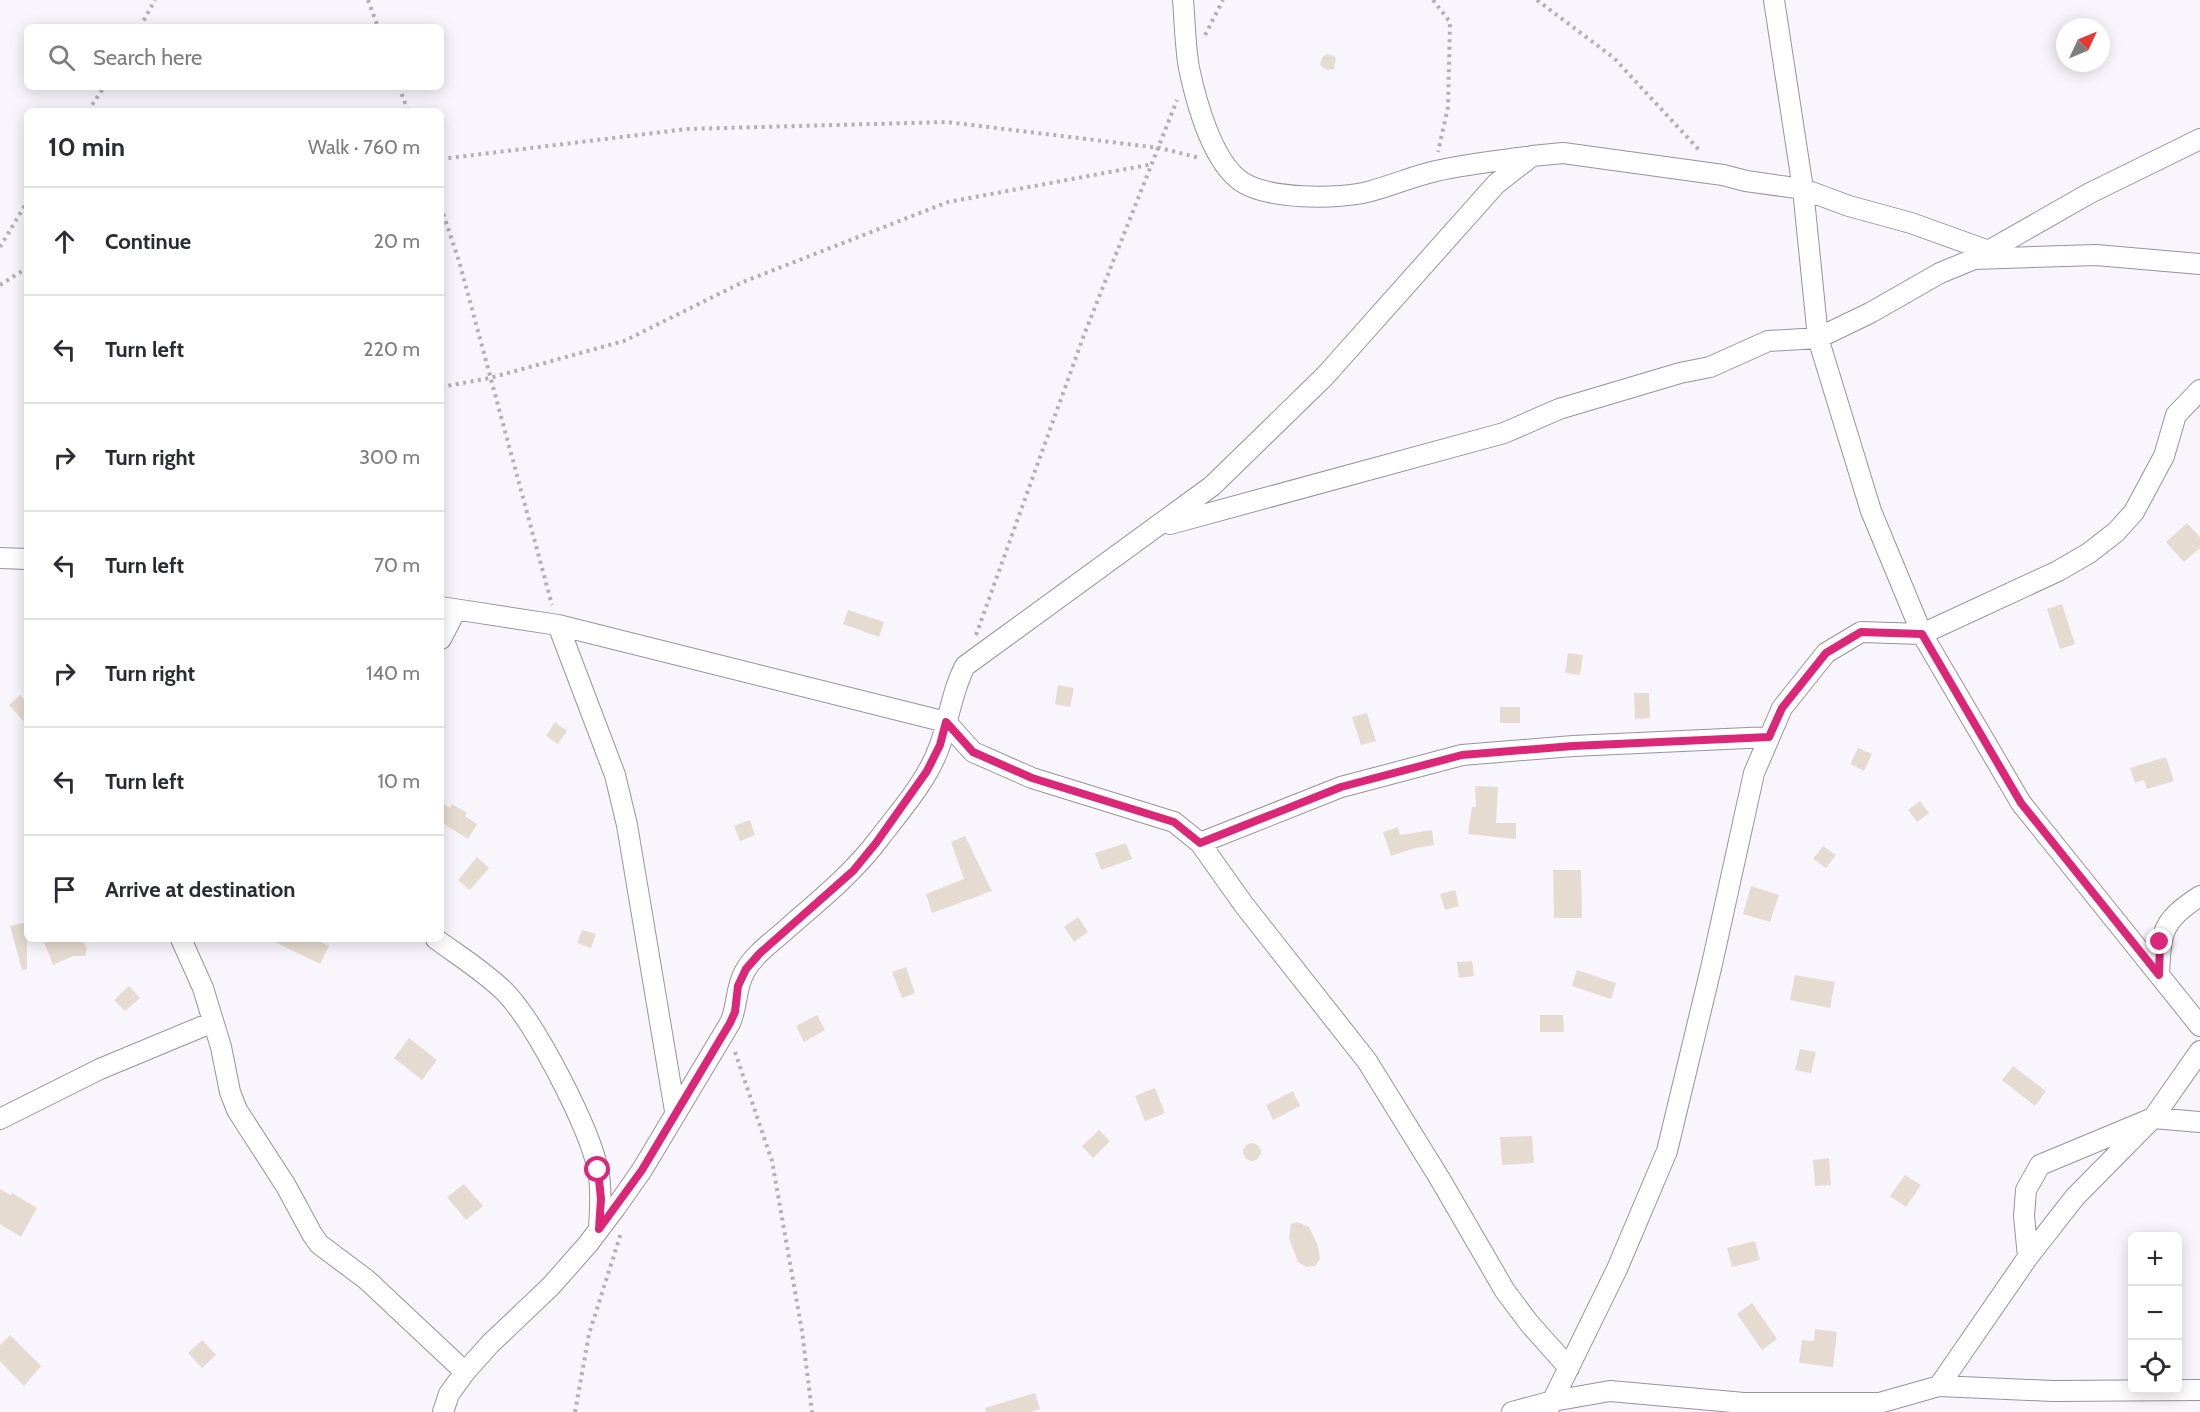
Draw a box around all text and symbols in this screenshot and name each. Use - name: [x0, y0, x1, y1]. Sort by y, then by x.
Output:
- north arrow: [2056, 18, 2110, 72]
- search box: [24, 24, 444, 90]
- icon: search: [45, 41, 78, 74]
- text: Search here: [93, 44, 202, 71]
- text: 10 min: [48, 131, 125, 163]
- text: Walk · 760 m: [308, 135, 420, 159]
- icon: ahead: [48, 225, 81, 258]
- text: Continue: [105, 228, 191, 255]
- text: 20 m: [374, 229, 420, 253]
- icon: left: [48, 333, 81, 366]
- text: Turn left: [105, 336, 184, 363]
- text: 220 m: [363, 337, 420, 361]
- icon: right: [48, 441, 81, 474]
- text: Turn right: [105, 444, 195, 471]
- text: 300 m: [359, 445, 420, 469]
- icon: left: [48, 549, 81, 582]
- text: Turn left: [105, 552, 184, 579]
- text: 70 m: [374, 553, 420, 577]
- icon: right: [48, 657, 81, 690]
- text: Turn right: [105, 660, 195, 687]
- text: 140 m: [366, 661, 420, 685]
- icon: left: [48, 765, 81, 798]
- text: Turn left: [105, 768, 184, 795]
- text: 10 m: [377, 769, 420, 793]
- icon: arrive: [48, 873, 81, 906]
- text: Arrive at destination: [105, 876, 295, 903]
- route end: [2146, 928, 2172, 954]
- route start: [584, 1156, 610, 1182]
- map controls: [2128, 1232, 2182, 1394]
- button: +: [2128, 1232, 2182, 1286]
- button: −: [2128, 1286, 2182, 1340]
- button: locate: [2128, 1340, 2182, 1394]

